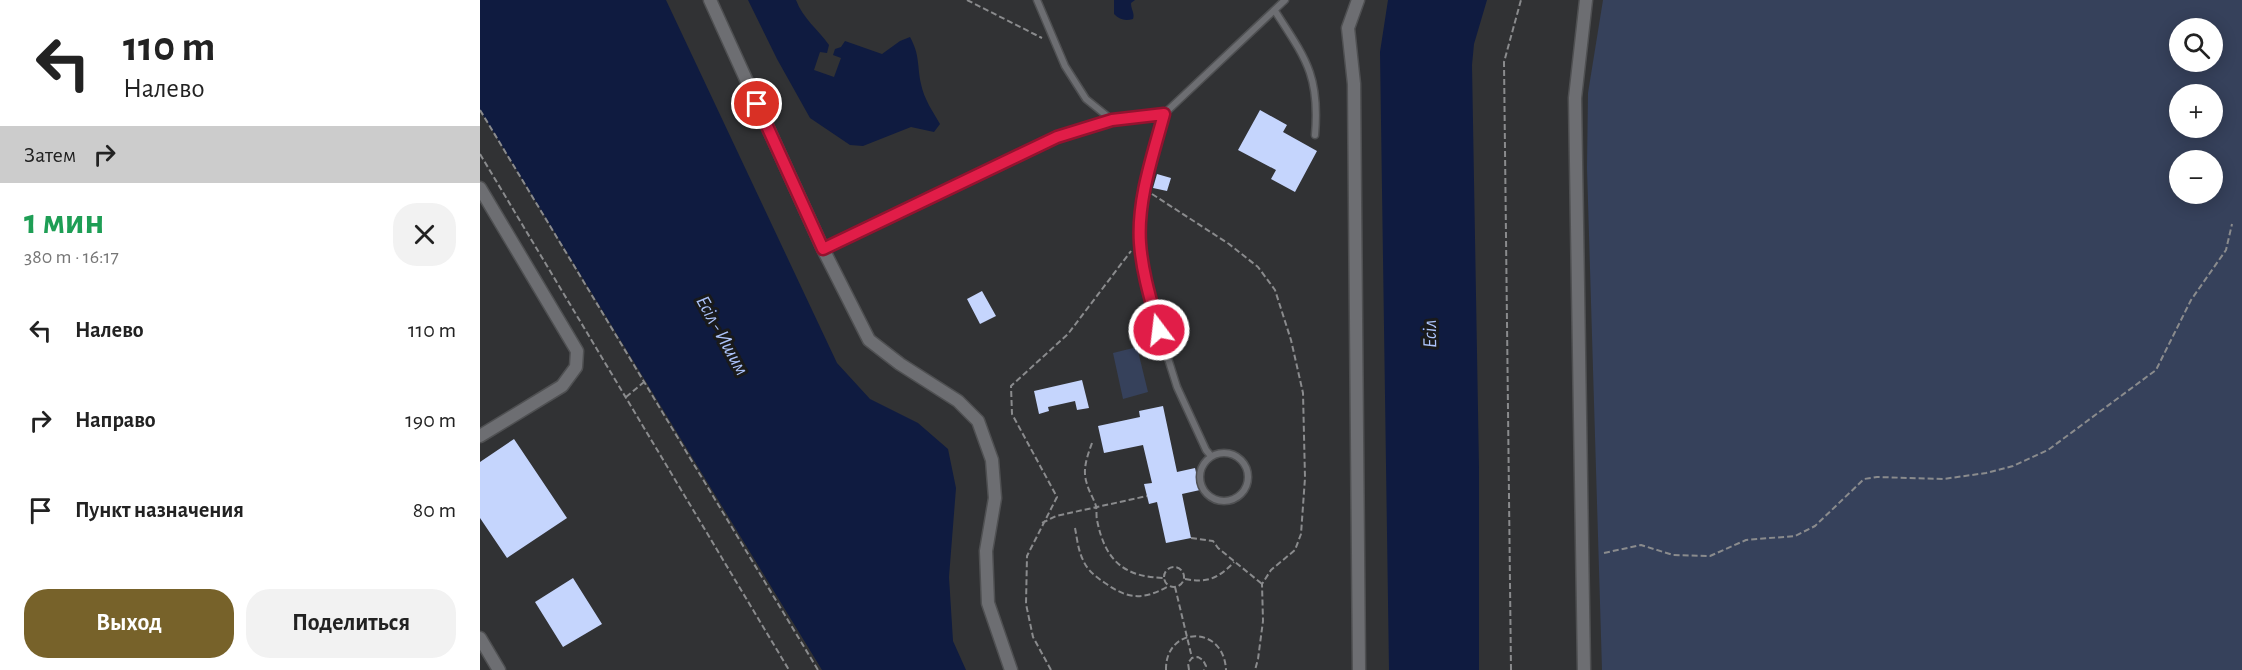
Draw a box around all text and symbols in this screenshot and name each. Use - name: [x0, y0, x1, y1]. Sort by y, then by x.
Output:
- map controls: [2169, 18, 2223, 204]
- button: search: [2169, 18, 2223, 72]
- icon: left: [24, 24, 102, 102]
- text: 110 m: [123, 26, 215, 68]
- text: Налево: [123, 75, 205, 102]
- pin: [731, 78, 782, 129]
- button: +: [2169, 84, 2223, 138]
- icon: arrive: [740, 87, 773, 120]
- icon: right: [88, 138, 121, 171]
- text: Затем: [24, 144, 76, 166]
- button: −: [2169, 150, 2223, 204]
- button: close: [393, 203, 456, 266]
- text: 1 мин: [24, 204, 104, 240]
- text: 380 m · 16:17: [24, 247, 119, 267]
- water label: Есіл - Ишим: [692, 292, 752, 379]
- position arrow: [1127, 298, 1191, 362]
- icon: left: [24, 314, 57, 347]
- text: Налево: [75, 319, 144, 341]
- text: 110 m: [408, 319, 456, 341]
- water label: Есіл: [1420, 320, 1440, 348]
- icon: right: [24, 404, 57, 437]
- text: Направо: [75, 409, 156, 431]
- text: 190 m: [405, 409, 456, 431]
- icon: arrive: [24, 494, 57, 527]
- text: Пункт назначения: [75, 499, 244, 521]
- text: 80 m: [413, 499, 456, 521]
- button: Выход: [24, 589, 234, 658]
- button: Поделиться: [246, 589, 456, 658]

